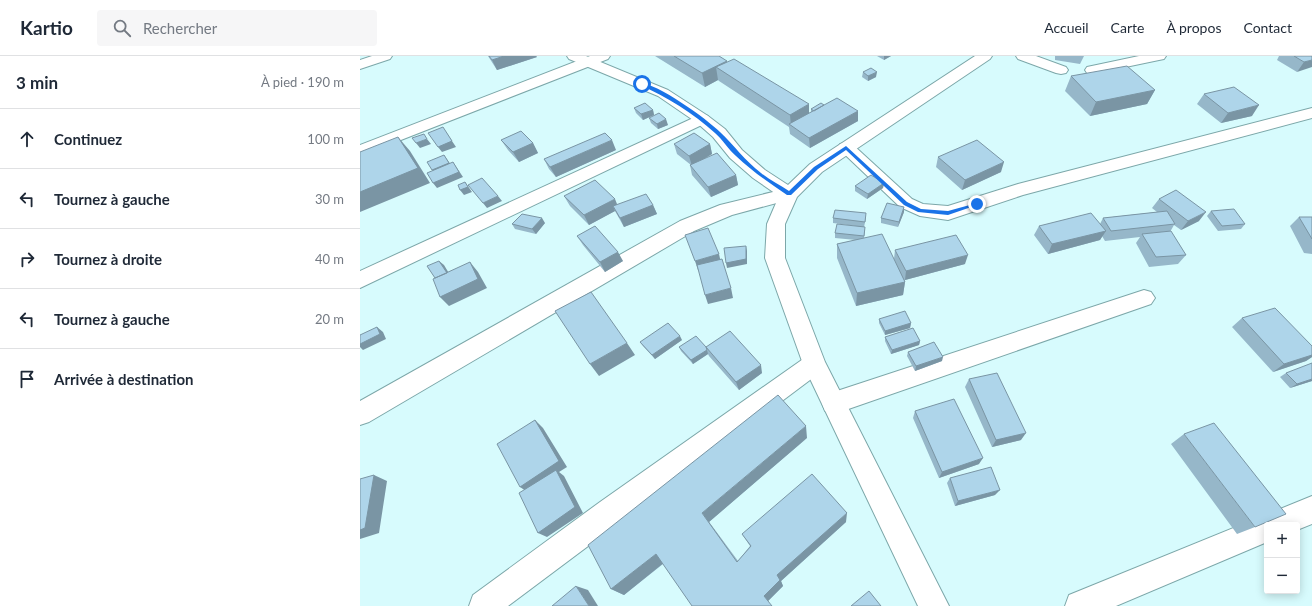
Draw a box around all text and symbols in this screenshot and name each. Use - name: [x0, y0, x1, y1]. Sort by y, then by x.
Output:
- search box: [97, 10, 377, 46]
- text: Kartio: [20, 16, 73, 39]
- icon: search: [111, 17, 133, 39]
- text: Rechercher: [143, 19, 217, 37]
- text: Accueil: [1044, 19, 1089, 36]
- text: Carte: [1111, 19, 1144, 36]
- text: À propos: [1166, 19, 1221, 36]
- text: Contact: [1243, 19, 1292, 36]
- text: 3 min: [16, 72, 58, 93]
- text: À pied · 190 m: [261, 74, 344, 90]
- route start: [633, 75, 651, 93]
- icon: ahead: [16, 128, 38, 150]
- text: Continuez: [54, 130, 122, 148]
- text: 100 m: [307, 131, 344, 147]
- icon: left: [16, 188, 38, 210]
- text: Tournez à gauche: [54, 190, 170, 208]
- text: 30 m: [315, 191, 344, 207]
- route end: [968, 195, 986, 213]
- icon: right: [16, 248, 38, 270]
- text: Tournez à droite: [54, 250, 162, 268]
- text: 40 m: [315, 251, 344, 267]
- icon: left: [16, 308, 38, 330]
- text: Tournez à gauche: [54, 310, 170, 328]
- text: 20 m: [315, 311, 344, 327]
- icon: arrive: [16, 368, 38, 390]
- text: Arrivée à destination: [54, 370, 193, 388]
- map controls: [1264, 522, 1300, 594]
- button: +: [1264, 522, 1300, 558]
- button: −: [1264, 558, 1300, 594]

